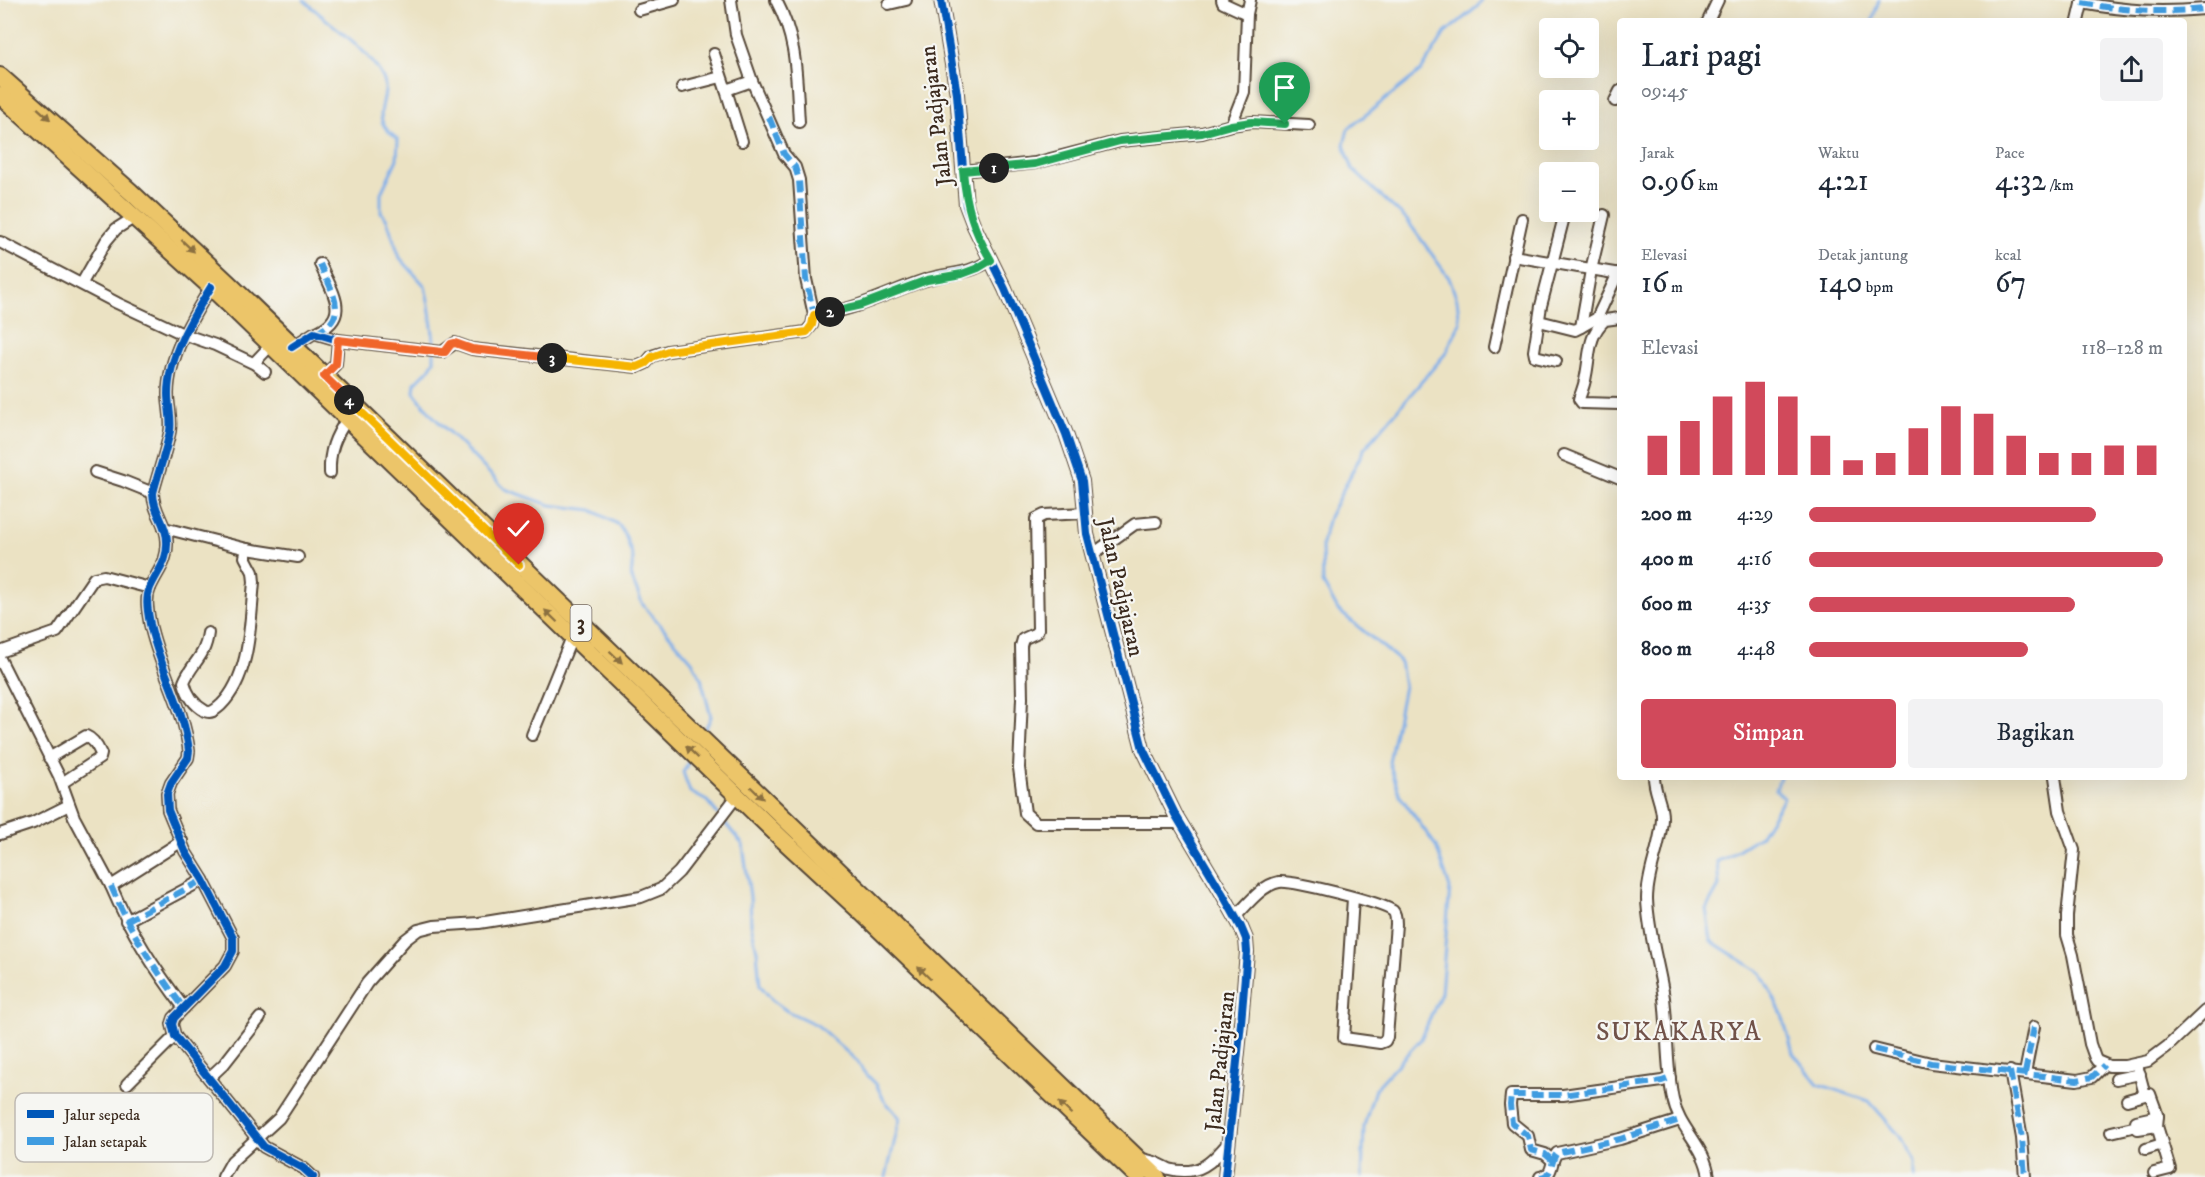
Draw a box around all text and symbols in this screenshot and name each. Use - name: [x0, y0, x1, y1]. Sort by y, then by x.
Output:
- map controls: [1539, 18, 1599, 222]
- button: locate: [1539, 18, 1599, 78]
- text: Lari pagi: [1641, 36, 1762, 77]
- button: share: [2100, 38, 2163, 101]
- street label: Jalan Padjajaran: [914, 44, 959, 190]
- pin: [1259, 62, 1310, 124]
- icon: arrive: [1268, 71, 1301, 104]
- text: 09:45: [1641, 79, 1688, 104]
- button: +: [1539, 90, 1599, 150]
- one-way arrow: [36, 107, 51, 120]
- text: Jarak: [1641, 143, 1675, 163]
- text: Waktu: [1818, 143, 1859, 163]
- text: Pace: [1995, 143, 2025, 163]
- pin: 1: [979, 153, 1009, 183]
- text: 1: [991, 158, 997, 178]
- button: −: [1539, 162, 1599, 222]
- text: 0.96: [1641, 163, 1695, 200]
- text: 4:21: [1818, 163, 1869, 200]
- text: 4:32: [1995, 163, 2046, 200]
- text: km: [1695, 175, 1718, 195]
- text: /km: [2046, 175, 2074, 195]
- one-way arrow: [181, 238, 195, 252]
- text: Elevasi: [1641, 245, 1687, 265]
- text: Detak jantung: [1818, 245, 1908, 265]
- text: kcal: [1995, 245, 2021, 265]
- text: 16: [1641, 265, 1668, 302]
- text: 140: [1818, 265, 1862, 302]
- text: 67: [1995, 265, 2026, 302]
- text: m: [1668, 277, 1683, 297]
- text: bpm: [1862, 277, 1893, 297]
- pin: 2: [815, 297, 845, 327]
- text: 2: [826, 302, 834, 322]
- text: Elevasi: [1641, 336, 1699, 361]
- text: 118–128 m: [2081, 336, 2163, 361]
- pin: 3: [537, 343, 567, 373]
- text: 3: [549, 348, 555, 368]
- pin: 4: [334, 385, 364, 415]
- text: 4: [344, 390, 354, 410]
- text: 200 m: [1641, 502, 1692, 527]
- text: 4:29: [1737, 502, 1774, 527]
- pin: [493, 503, 544, 565]
- icon: check: [502, 512, 535, 545]
- street label: Jalan Padjajaran: [1091, 514, 1150, 660]
- text: 400 m: [1641, 547, 1693, 572]
- text: 4:16: [1737, 547, 1771, 572]
- text: 600 m: [1641, 592, 1692, 617]
- text: 4:35: [1737, 592, 1771, 617]
- road number: 3: [570, 605, 592, 641]
- one-way arrow: [544, 610, 558, 624]
- text: 800 m: [1641, 637, 1692, 662]
- text: 4:48: [1737, 637, 1775, 662]
- one-way arrow: [609, 650, 623, 664]
- button: Simpan: [1641, 699, 1896, 768]
- button: Bagikan: [1908, 699, 2163, 768]
- one-way arrow: [685, 745, 699, 759]
- one-way arrow: [749, 785, 763, 799]
- one-way arrow: [918, 966, 932, 980]
- street label: Jalan Padjajaran: [1199, 989, 1241, 1135]
- district label: SUKAKARYA: [1596, 1016, 1762, 1049]
- legend: [15, 1093, 213, 1162]
- one-way arrow: [1057, 1101, 1072, 1115]
- text: Jalur sepeda: [62, 1105, 140, 1125]
- text: Jalan setapak: [62, 1132, 147, 1152]

